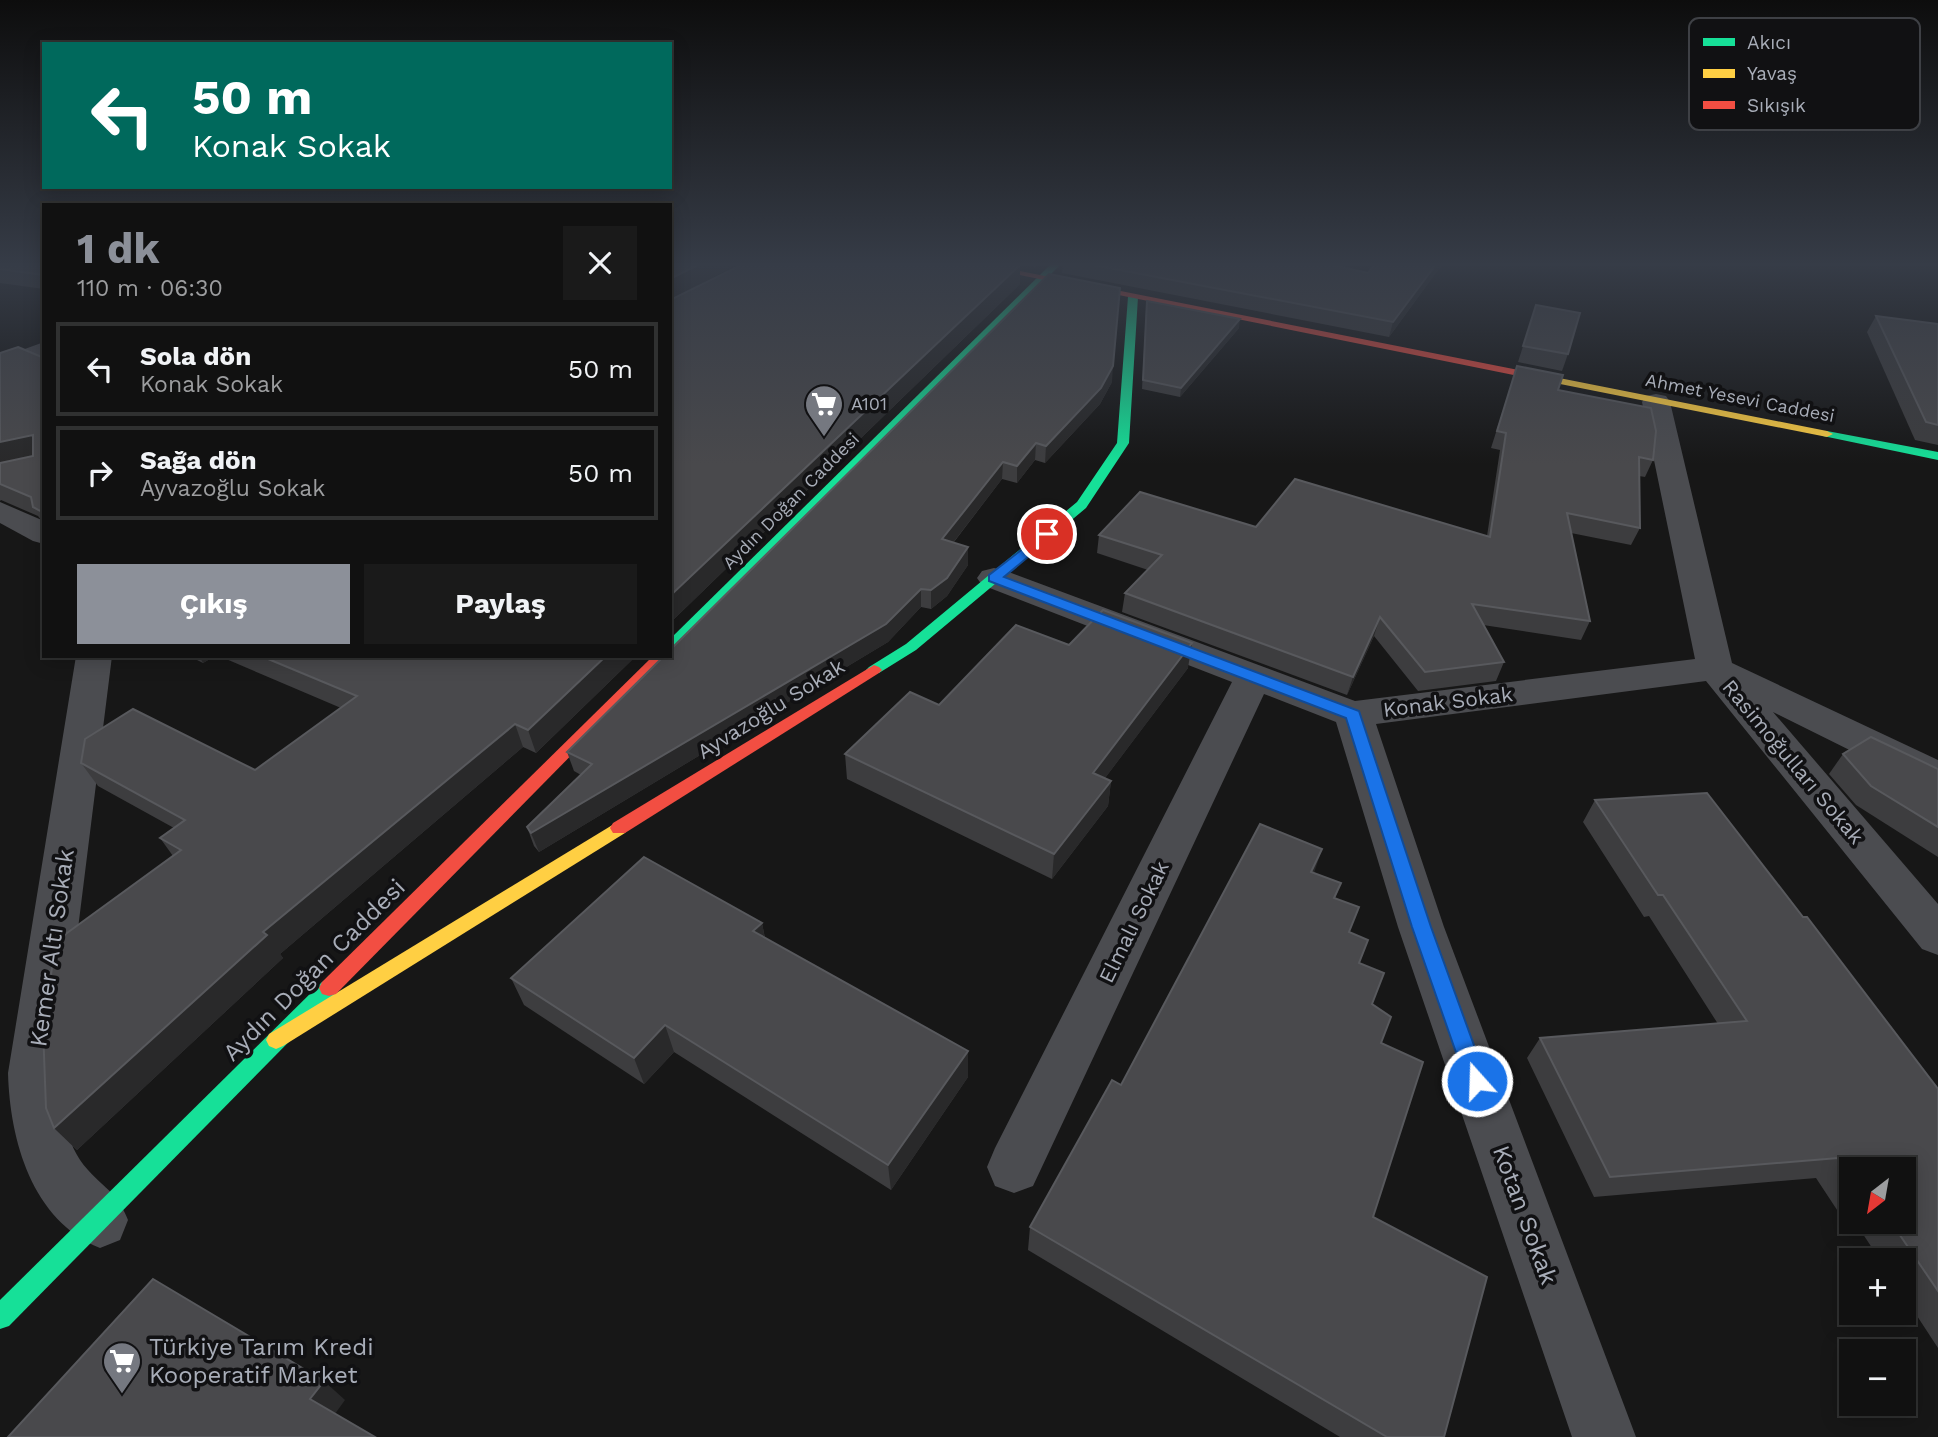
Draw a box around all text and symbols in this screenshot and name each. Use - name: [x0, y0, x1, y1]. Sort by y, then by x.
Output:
- legend: [1689, 18, 1920, 130]
- text: Akıcı: [1747, 31, 1791, 54]
- text: Yavaş: [1747, 62, 1797, 85]
- text: 50 m: [192, 68, 312, 126]
- icon: left: [77, 70, 168, 161]
- text: Sıkışık: [1747, 94, 1806, 117]
- text: Konak Sokak: [192, 127, 391, 165]
- text: 1 dk: [77, 224, 160, 273]
- button: close: [563, 226, 637, 300]
- text: 110 m · 06:30: [77, 275, 223, 302]
- text: Sola dön: [140, 341, 251, 371]
- icon: left: [81, 350, 119, 388]
- text: 50 m: [568, 354, 633, 384]
- street label: Ahmet Yesevi Caddesi: [1644, 369, 1836, 426]
- text: Konak Sokak: [140, 371, 283, 398]
- supermarket icon: A101: [803, 383, 845, 438]
- place label: A101: [851, 393, 887, 414]
- street label: Aydın Doğan Caddesi: [718, 428, 863, 573]
- text: Sağa dön: [140, 445, 257, 475]
- icon: right: [81, 454, 119, 492]
- text: 50 m: [568, 458, 633, 488]
- text: Ayvazoğlu Sokak: [140, 475, 325, 502]
- pin: [1017, 504, 1077, 564]
- icon: arrive: [1028, 515, 1066, 553]
- button: Çıkış: [77, 564, 350, 644]
- button: Paylaş: [364, 564, 637, 644]
- street label: Ayvazoğlu Sokak: [692, 653, 849, 764]
- street label: Rasimoğulları Sokak: [1717, 674, 1869, 849]
- street label: Konak Sokak: [1382, 681, 1514, 722]
- street label: Kemer Altı Sokak: [24, 847, 80, 1049]
- street label: Elmalı Sokak: [1093, 857, 1174, 987]
- street label: Aydın Doğan Caddesi: [217, 873, 411, 1067]
- position arrow: [1440, 1044, 1514, 1118]
- street label: Kotan Sokak: [1487, 1142, 1563, 1289]
- north arrow: [1839, 1157, 1916, 1234]
- map controls: [1839, 1157, 1916, 1416]
- button: +: [1839, 1248, 1916, 1325]
- place label: Türkiye Tarım Kredi Kooperatif Market: [149, 1333, 374, 1389]
- button: −: [1839, 1339, 1916, 1416]
- supermarket icon: Türkiye Tarım Kredi Kooperatif Market: [101, 1340, 143, 1395]

